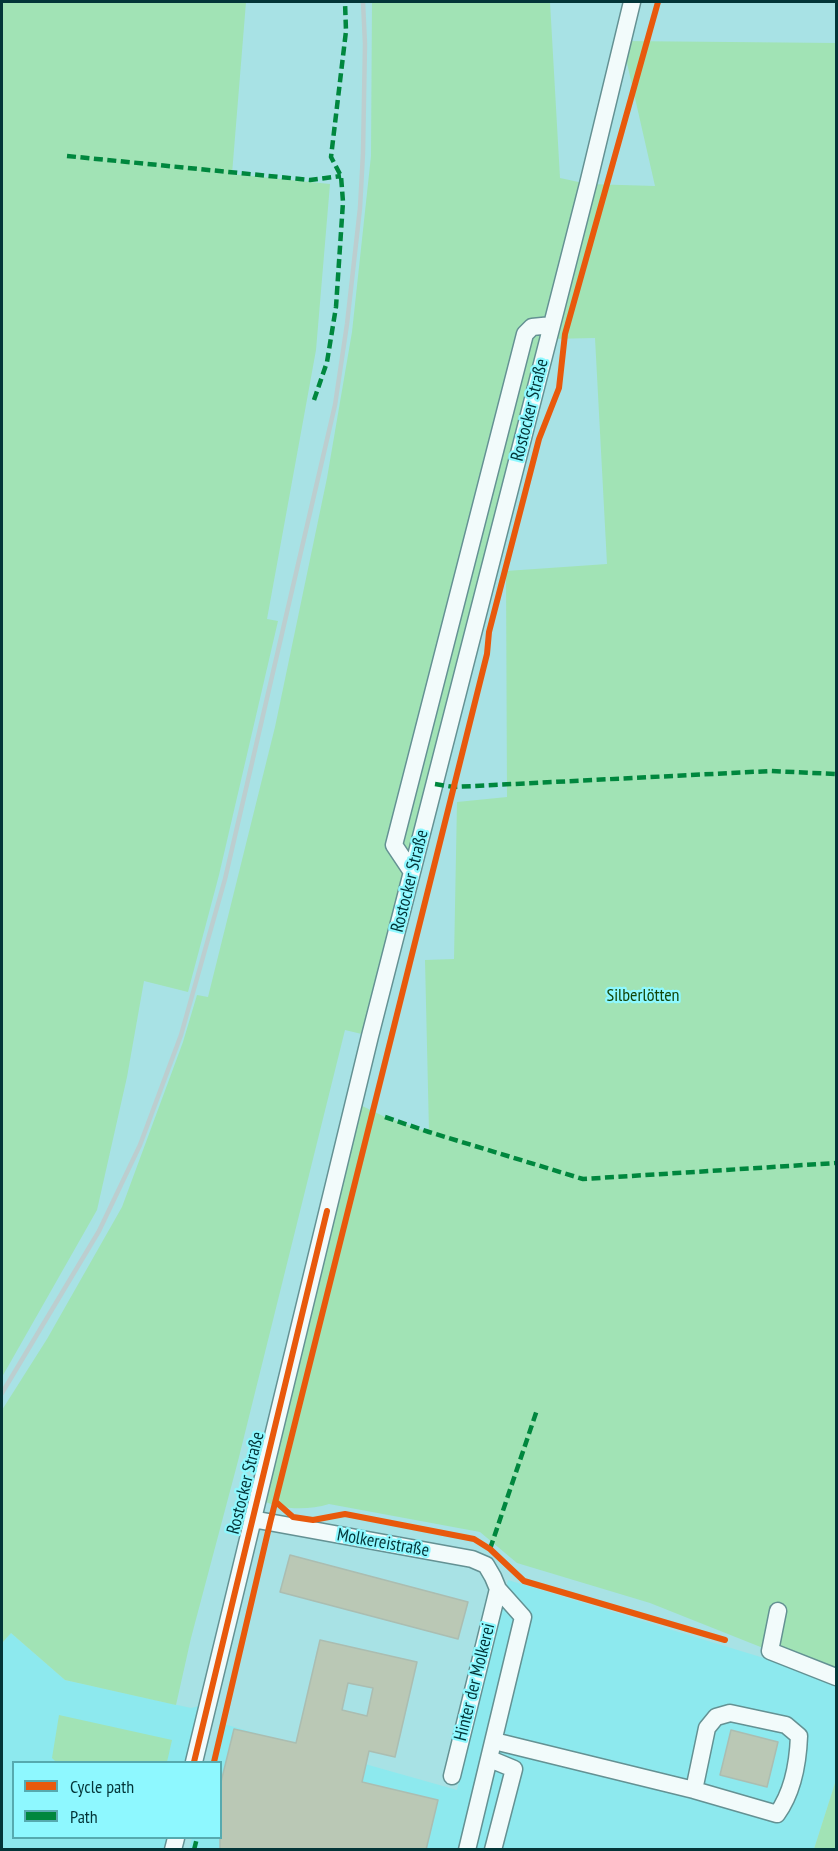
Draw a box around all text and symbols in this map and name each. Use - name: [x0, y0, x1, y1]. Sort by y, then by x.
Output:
- street label: Rostocker Straße: [507, 357, 553, 463]
- street label: Rostocker Straße: [387, 828, 433, 934]
- park label: Silberlötten: [606, 985, 680, 1007]
- street label: Rostocker Straße: [223, 1430, 269, 1536]
- street label: Molkereistraße: [335, 1524, 431, 1562]
- street label: Hinter der Molkerei: [450, 1621, 500, 1743]
- legend: [12, 1761, 222, 1839]
- text: Cycle path: [70, 1775, 134, 1798]
- text: Path: [70, 1805, 98, 1828]

